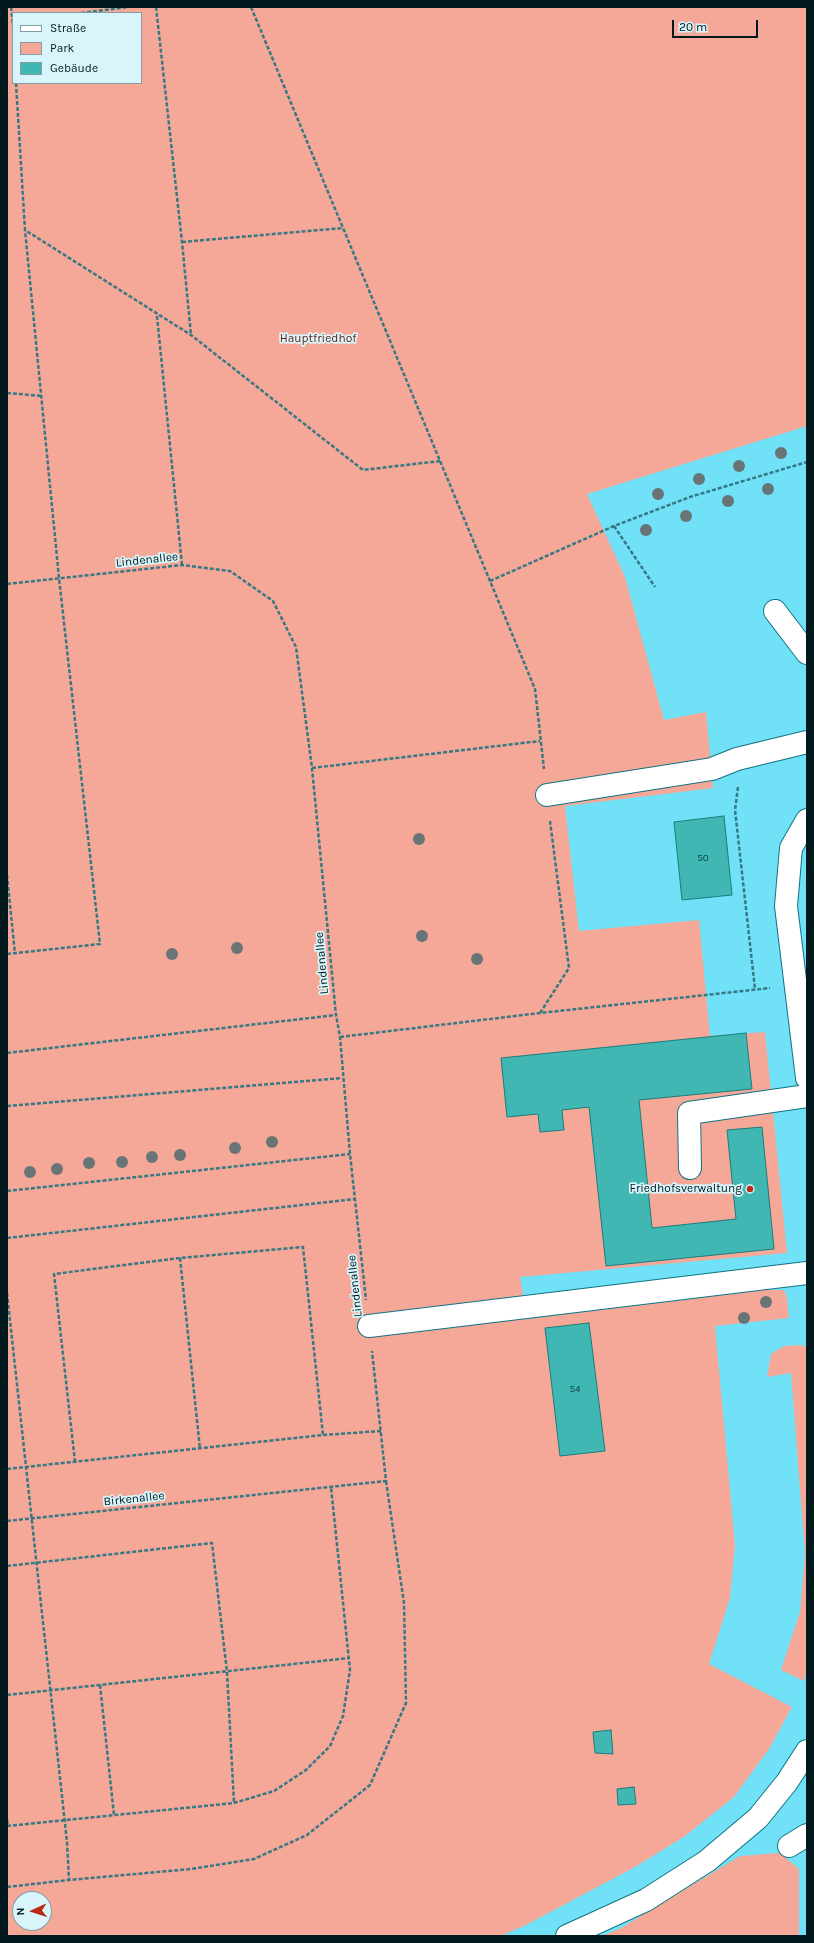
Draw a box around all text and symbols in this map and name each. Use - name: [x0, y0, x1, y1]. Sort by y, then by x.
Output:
- legend: [12, 12, 142, 84]
- scale bar: [674, 12, 760, 38]
- text: 20 m: [679, 20, 707, 34]
- text: Straße: [50, 21, 86, 35]
- text: Park: [50, 41, 74, 55]
- text: Gebäude: [50, 61, 98, 75]
- park label: Hauptfriedhof: [280, 332, 356, 346]
- street label: Lindenallee: [115, 550, 179, 570]
- house number: 50: [697, 852, 709, 864]
- street label: Lindenallee: [312, 931, 332, 995]
- place label: Friedhofsverwaltung: [630, 1182, 742, 1196]
- marker: Friedhofsverwaltung: [745, 1184, 755, 1194]
- street label: Lindenallee: [345, 1254, 365, 1318]
- house number: 54: [569, 1383, 581, 1395]
- street label: Birkenallee: [103, 1489, 165, 1509]
- north arrow: [12, 1891, 52, 1931]
- text: N: [14, 1907, 27, 1916]

